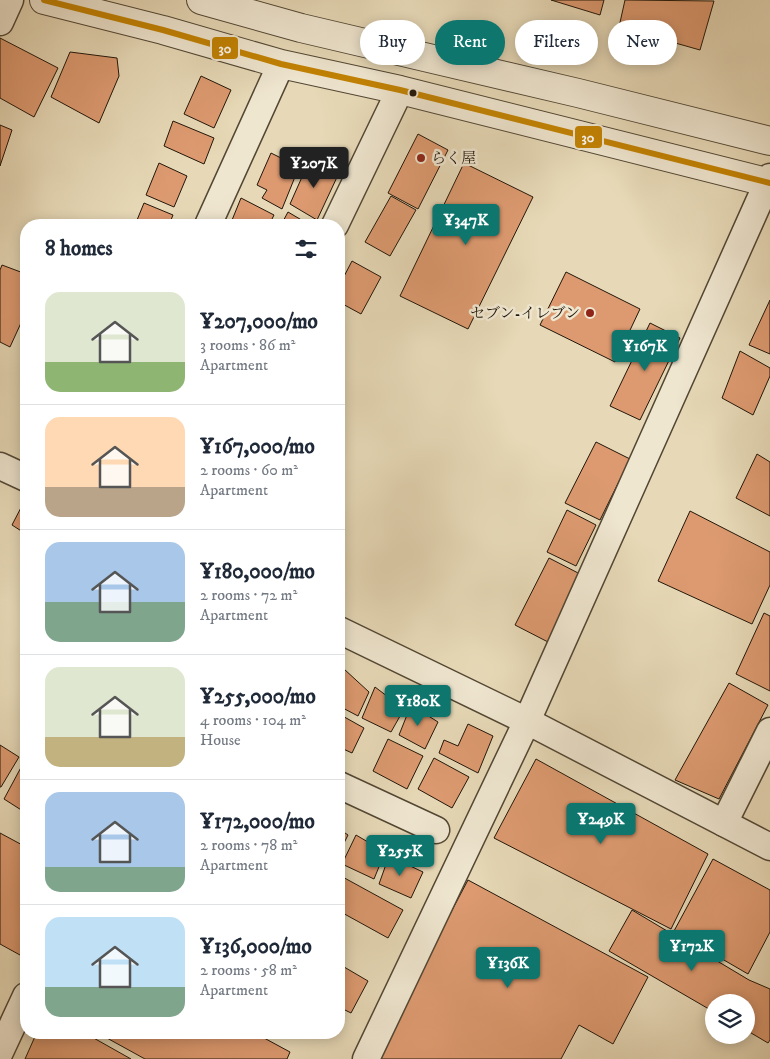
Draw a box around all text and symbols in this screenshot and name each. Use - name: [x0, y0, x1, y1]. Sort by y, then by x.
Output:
- chip: Buy: [360, 20, 425, 65]
- chip: Rent: [435, 20, 505, 65]
- chip: Filters: [515, 20, 598, 65]
- chip: New: [608, 20, 677, 65]
- line badge: 30: [211, 36, 239, 60]
- text: 30: [219, 40, 232, 58]
- unlabelled marker: [408, 88, 418, 98]
- line badge: 30: [574, 125, 603, 149]
- text: 30: [582, 129, 595, 147]
- pin: ¥207K: [279, 146, 349, 189]
- place label: らく屋: [431, 149, 476, 168]
- marker: らく屋: [415, 152, 427, 164]
- text: ¥207K: [291, 153, 337, 173]
- pin: ¥347K: [431, 204, 501, 246]
- text: ¥347K: [443, 210, 489, 230]
- icon: filters: [292, 235, 320, 263]
- text: 8 homes: [45, 236, 113, 262]
- place label: セブン-イレブン: [470, 304, 580, 323]
- marker: セブン-イレブン: [584, 307, 596, 319]
- text: ¥207,000/mo: [200, 309, 318, 335]
- icon: home: [85, 312, 145, 372]
- pin: ¥167K: [610, 330, 680, 372]
- text: 3 rooms · 86 m²: [200, 335, 295, 355]
- text: ¥167K: [623, 336, 667, 356]
- text: Apartment: [200, 355, 268, 375]
- text: ¥167,000/mo: [200, 434, 315, 460]
- icon: home: [85, 437, 145, 497]
- text: 2 rooms · 60 m²: [200, 460, 298, 480]
- text: Apartment: [200, 480, 268, 500]
- text: ¥180,000/mo: [200, 559, 315, 585]
- icon: home: [85, 562, 145, 622]
- text: 2 rooms · 72 m²: [200, 585, 297, 605]
- text: Apartment: [200, 605, 268, 625]
- text: ¥255,000/mo: [200, 684, 316, 710]
- pin: ¥180K: [383, 684, 453, 727]
- icon: home: [85, 687, 145, 747]
- text: ¥180K: [396, 691, 440, 711]
- text: 4 rooms · 104 m²: [200, 710, 306, 730]
- text: House: [200, 730, 241, 750]
- pin: ¥249K: [566, 802, 636, 845]
- text: ¥172,000/mo: [200, 809, 315, 835]
- text: ¥249K: [577, 809, 625, 829]
- icon: home: [85, 812, 145, 872]
- pin: ¥255K: [365, 834, 435, 877]
- text: 2 rooms · 78 m²: [200, 835, 297, 855]
- text: ¥255K: [377, 841, 423, 861]
- text: Apartment: [200, 855, 268, 875]
- pin: ¥172K: [657, 930, 727, 972]
- text: ¥136,000/mo: [200, 934, 312, 960]
- text: ¥172K: [670, 936, 714, 956]
- icon: home: [85, 937, 145, 997]
- pin: ¥136K: [473, 946, 543, 989]
- text: ¥136K: [487, 953, 529, 973]
- text: 2 rooms · 58 m²: [200, 960, 297, 980]
- text: Apartment: [200, 980, 268, 1000]
- map controls: [705, 994, 755, 1044]
- button: layers: [705, 994, 755, 1044]

